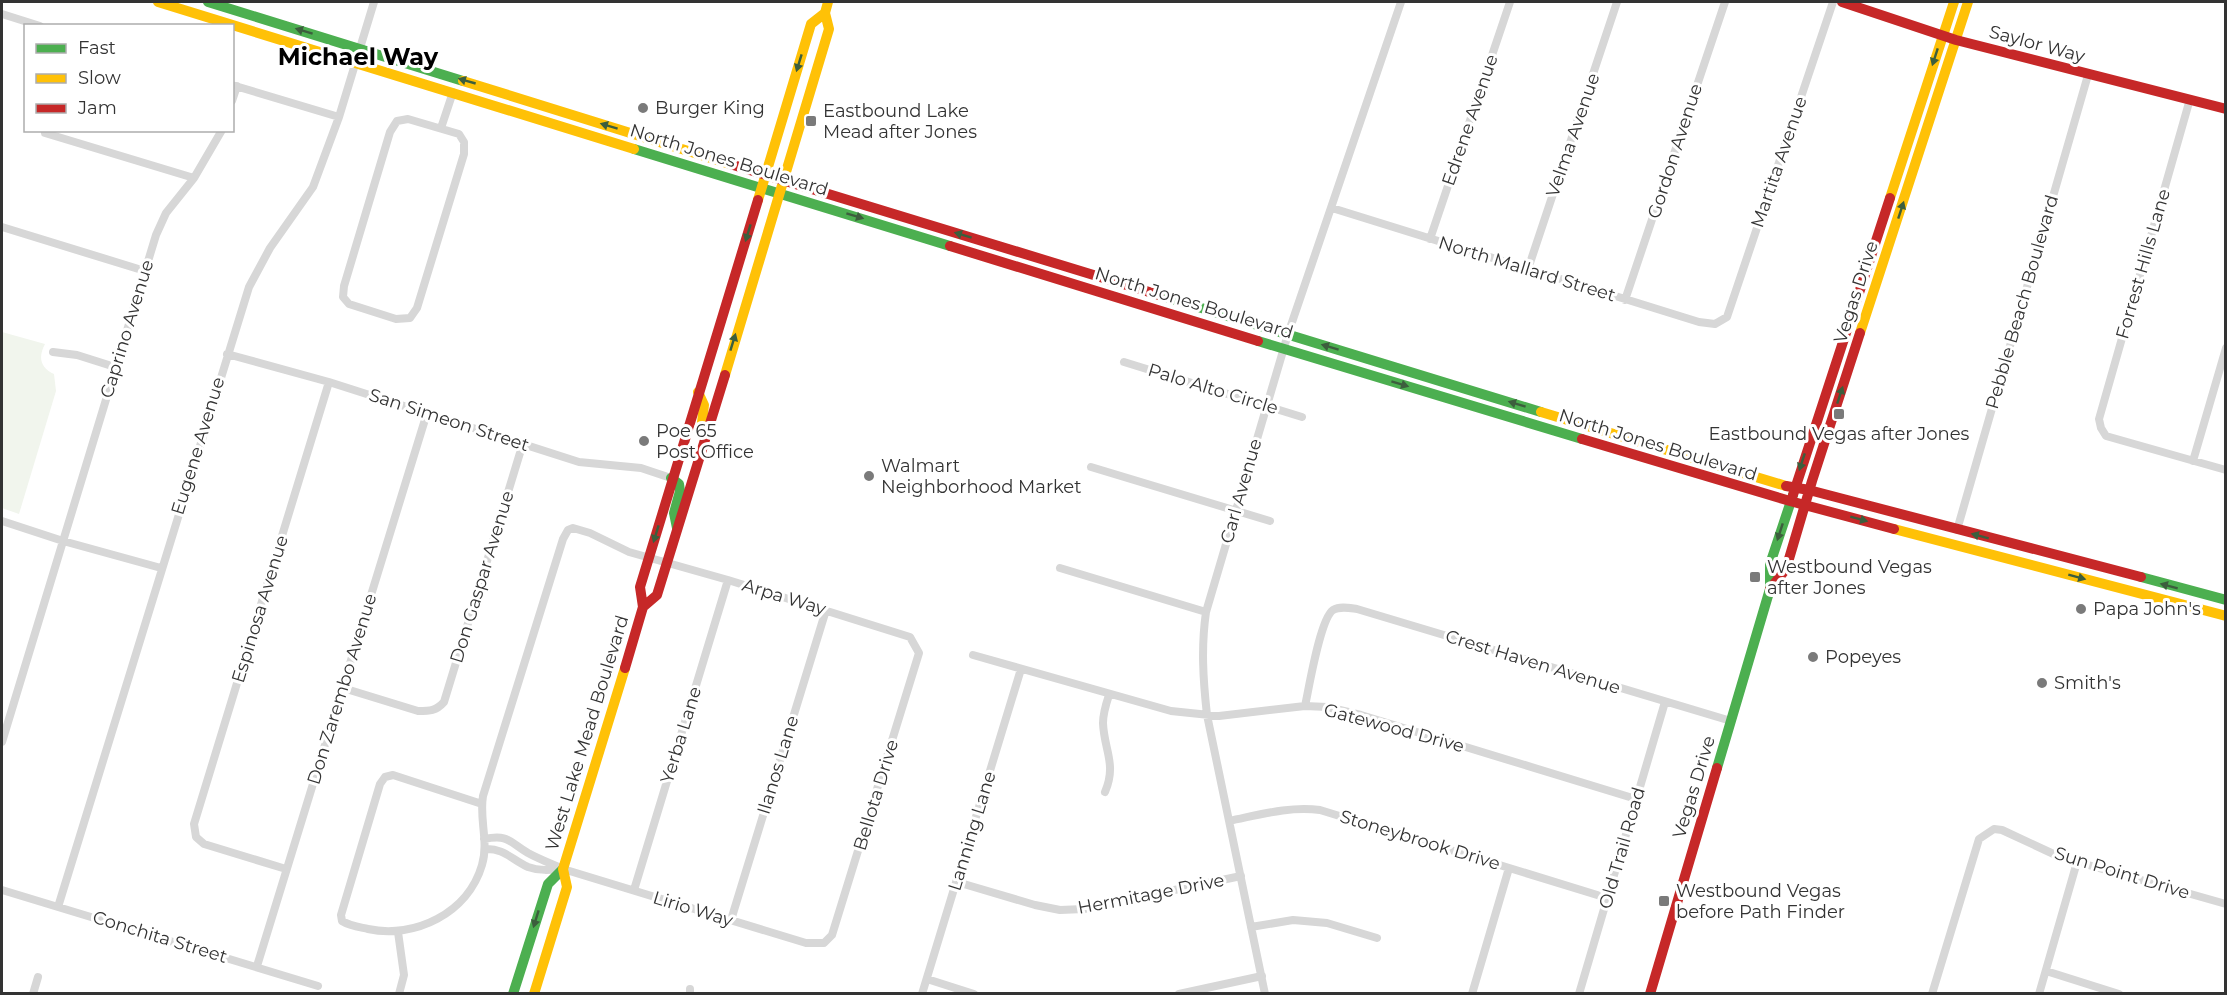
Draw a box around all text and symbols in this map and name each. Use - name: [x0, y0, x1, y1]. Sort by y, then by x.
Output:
- street label: Saylor Way: [1987, 21, 2088, 67]
- legend: [24, 24, 234, 132]
- one-way arrow: [295, 26, 313, 35]
- text: Fast: [78, 37, 116, 59]
- district label: Michael Way: [278, 42, 439, 71]
- one-way arrow: [1930, 48, 1940, 66]
- street label: Edrene Avenue: [1437, 51, 1503, 189]
- one-way arrow: [794, 54, 803, 72]
- text: Slow: [78, 67, 121, 89]
- street label: Velma Avenue: [1541, 70, 1605, 200]
- one-way arrow: [458, 76, 476, 85]
- street label: Gordon Avenue: [1643, 81, 1707, 221]
- street label: Martita Avenue: [1746, 93, 1812, 231]
- text: Jam: [77, 97, 117, 119]
- place label: Burger King: [655, 97, 765, 119]
- place label: Eastbound Lake Mead after Jones: [823, 100, 977, 143]
- marker: Burger King: [636, 101, 650, 115]
- marker: Eastbound Lake Mead after Jones: [804, 114, 818, 128]
- street label: North Jones Boulevard: [627, 119, 831, 201]
- one-way arrow: [600, 121, 618, 130]
- street label: Forrest Hills Lane: [2111, 186, 2175, 342]
- street label: Pebble Beach Boulevard: [1981, 192, 2063, 412]
- one-way arrow: [1896, 201, 1906, 219]
- one-way arrow: [846, 212, 864, 221]
- one-way arrow: [742, 224, 752, 242]
- one-way arrow: [954, 230, 972, 239]
- street label: North Mallard Street: [1436, 232, 1618, 306]
- street label: Vegas Drive: [1829, 238, 1883, 346]
- street label: Caprino Avenue: [96, 257, 159, 401]
- street label: North Jones Boulevard: [1092, 262, 1296, 344]
- one-way arrow: [729, 333, 738, 351]
- one-way arrow: [1321, 342, 1339, 351]
- street label: Palo Alto Circle: [1145, 359, 1281, 419]
- street label: Eugene Avenue: [167, 374, 229, 518]
- one-way arrow: [1391, 380, 1409, 389]
- street label: San Simeon Street: [366, 384, 532, 456]
- one-way arrow: [1836, 386, 1845, 404]
- one-way arrow: [1508, 399, 1526, 408]
- street label: North Jones Boulevard: [1556, 404, 1760, 486]
- marker: Eastbound Vegas after Jones: [1832, 407, 1846, 421]
- place label: Poe 65 Post Office: [656, 420, 754, 463]
- place label: Eastbound Vegas after Jones: [1709, 423, 1970, 445]
- marker: Poe 65 Post Office: [637, 434, 651, 448]
- street label: Carl Avenue: [1216, 436, 1266, 546]
- one-way arrow: [1797, 453, 1807, 471]
- place label: Walmart Neighborhood Market: [881, 455, 1082, 498]
- marker: Walmart Neighborhood Market: [862, 469, 876, 483]
- street label: Don Gaspar Avenue: [445, 488, 519, 666]
- one-way arrow: [1850, 515, 1868, 524]
- one-way arrow: [1775, 523, 1784, 541]
- one-way arrow: [651, 525, 660, 543]
- one-way arrow: [1971, 531, 1989, 541]
- street label: Espinosa Avenue: [227, 532, 293, 685]
- place label: Westbound Vegas after Jones: [1767, 556, 1932, 599]
- marker: Westbound Vegas after Jones: [1748, 570, 1762, 584]
- one-way arrow: [2068, 572, 2087, 582]
- street label: Arpa Way: [739, 574, 829, 620]
- one-way arrow: [2160, 580, 2178, 590]
- street label: Don Zarembo Avenue: [302, 591, 382, 787]
- place label: Papa John's: [2093, 598, 2201, 620]
- marker: Papa John's: [2074, 602, 2088, 616]
- street label: West Lake Mead Boulevard: [541, 613, 633, 853]
- street label: Crest Haven Avenue: [1443, 625, 1623, 699]
- place label: Popeyes: [1825, 646, 1901, 668]
- marker: Popeyes: [1806, 650, 1820, 664]
- place label: Smith's: [2054, 672, 2121, 694]
- marker: Smith's: [2035, 676, 2049, 690]
- street label: Yerba Lane: [656, 684, 706, 786]
- street label: Gatewood Drive: [1321, 699, 1467, 757]
- street label: Ilanos Lane: [753, 713, 803, 817]
- street label: Vegas Drive: [1668, 733, 1720, 841]
- street label: Bellota Drive: [849, 737, 903, 853]
- street label: Lanning Lane: [943, 768, 1001, 893]
- street label: Old Trail Road: [1594, 785, 1650, 911]
- street label: Stoneybrook Drive: [1337, 805, 1503, 875]
- street label: Sun Point Drive: [2052, 842, 2192, 904]
- street label: Hermitage Drive: [1076, 869, 1226, 919]
- place label: Westbound Vegas before Path Finder: [1676, 880, 1845, 923]
- street label: Lirio Way: [650, 886, 736, 932]
- marker: Westbound Vegas before Path Finder: [1657, 894, 1671, 908]
- street label: Conchita Street: [90, 906, 230, 968]
- one-way arrow: [531, 910, 541, 928]

